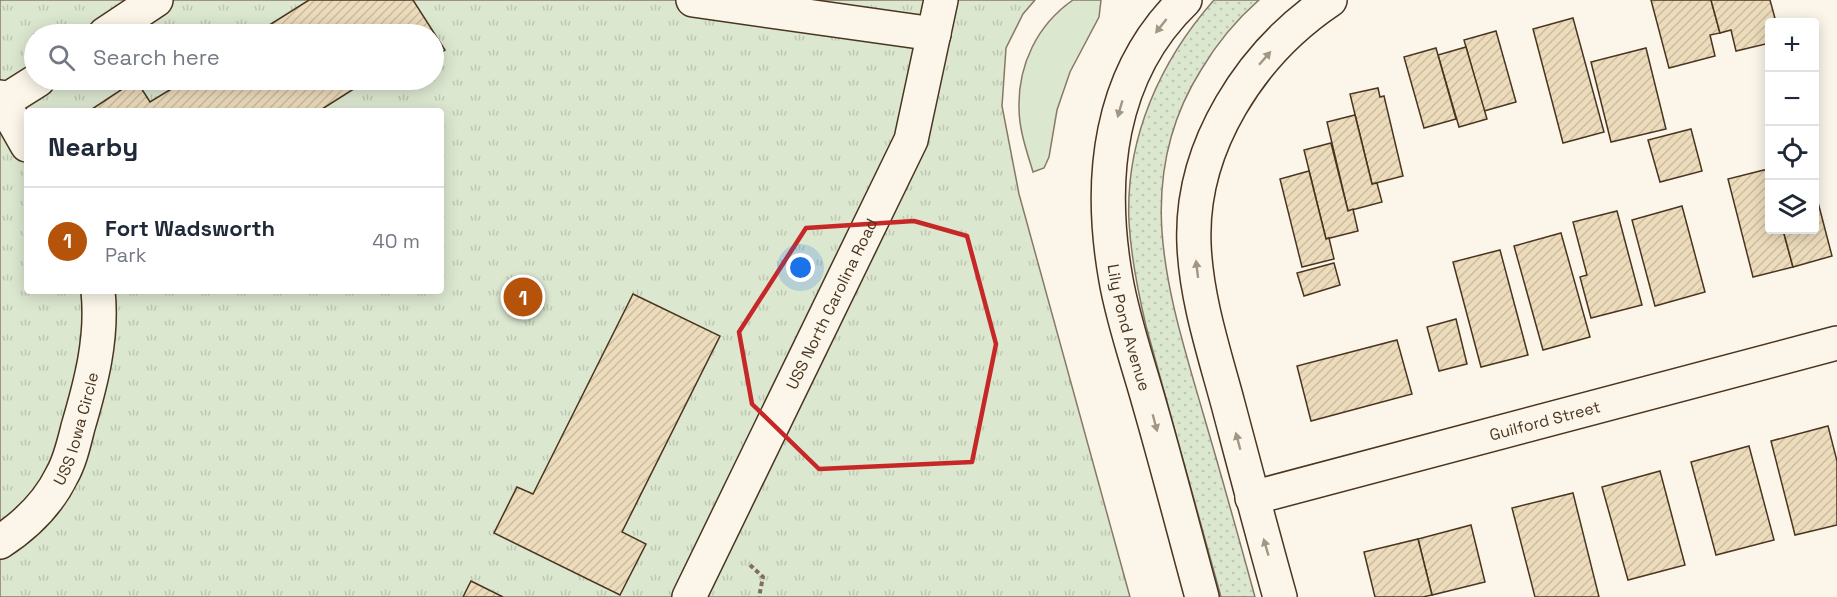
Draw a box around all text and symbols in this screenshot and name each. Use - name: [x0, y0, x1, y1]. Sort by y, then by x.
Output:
- map controls: [1765, 18, 1819, 234]
- button: +: [1765, 18, 1819, 72]
- one-way arrow: [1156, 19, 1168, 34]
- search box: [24, 24, 444, 90]
- icon: search: [45, 41, 78, 74]
- text: Search here: [93, 43, 220, 71]
- one-way arrow: [1258, 51, 1271, 66]
- button: −: [1765, 72, 1819, 126]
- one-way arrow: [1115, 100, 1124, 118]
- button: locate: [1765, 126, 1819, 180]
- text: Nearby: [48, 130, 138, 164]
- button: layers: [1765, 180, 1819, 234]
- text: Fort Wadsworth: [105, 214, 275, 242]
- street label: USS North Carolina Road: [781, 215, 882, 393]
- text: 1: [63, 228, 72, 254]
- text: 40 m: [372, 228, 420, 254]
- text: Park: [105, 242, 147, 268]
- your location: [786, 253, 815, 282]
- one-way arrow: [1192, 260, 1202, 279]
- street label: Lily Pond Avenue: [1103, 263, 1156, 393]
- pin: 1: [504, 274, 542, 320]
- street label: USS Iowa Circle: [48, 370, 103, 489]
- street label: Guilford Street: [1487, 396, 1603, 445]
- one-way arrow: [1151, 414, 1160, 432]
- one-way arrow: [1232, 432, 1242, 450]
- one-way arrow: [1261, 538, 1270, 556]

